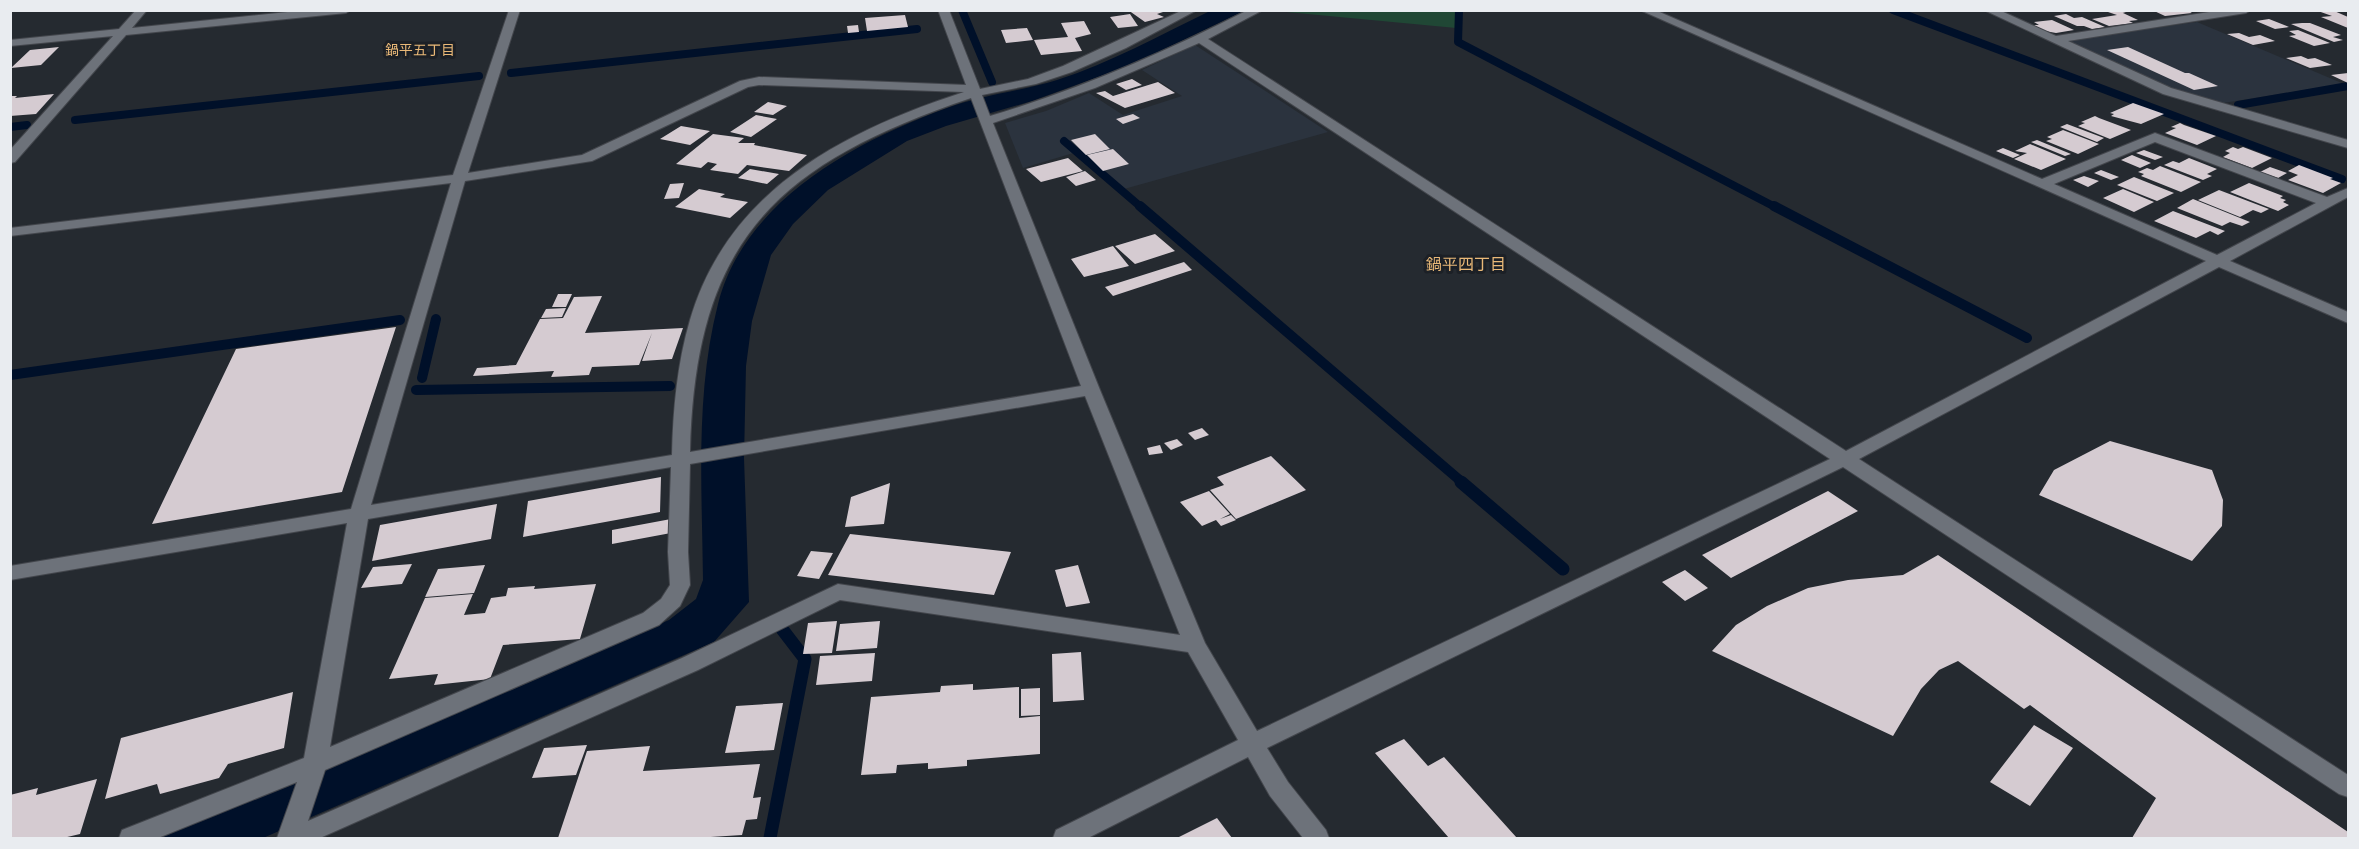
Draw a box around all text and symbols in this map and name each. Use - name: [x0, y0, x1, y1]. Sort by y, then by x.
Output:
- district label: 鍋平五丁目: [385, 42, 455, 59]
- district label: 鍋平四丁目: [1426, 255, 1506, 274]

